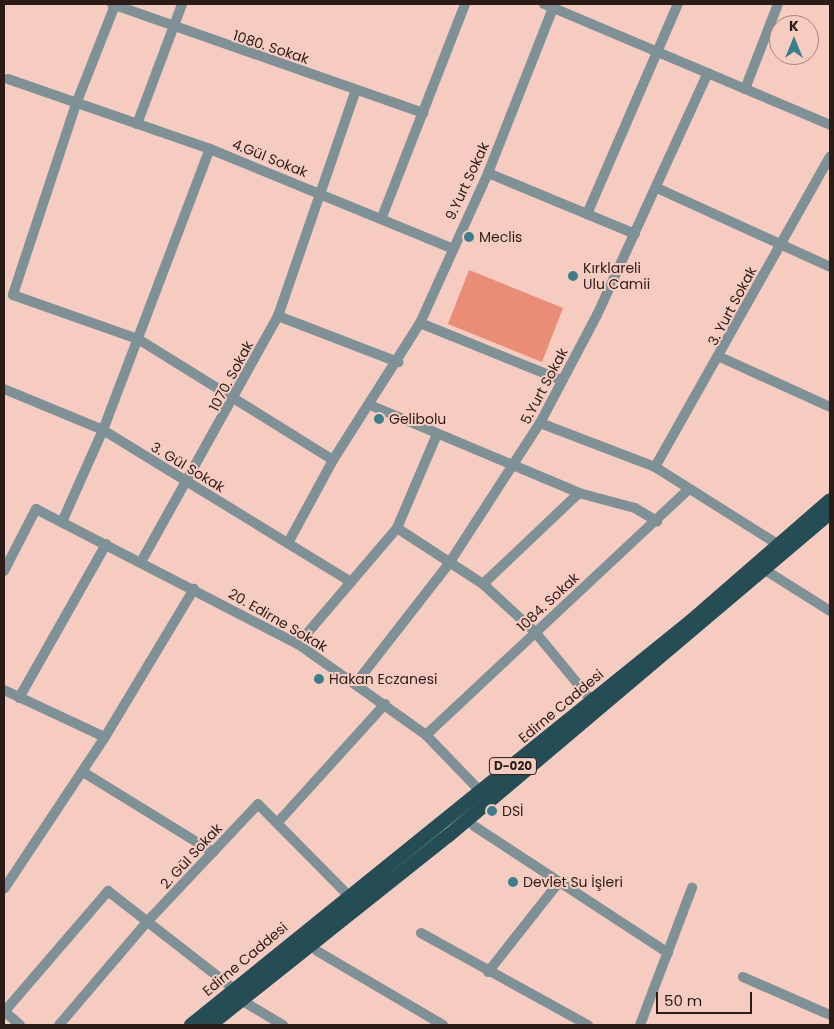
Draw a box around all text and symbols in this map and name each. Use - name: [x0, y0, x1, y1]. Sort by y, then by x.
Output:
- north arrow: [769, 15, 819, 65]
- text: K: [789, 16, 799, 36]
- street label: 1080. Sokak: [231, 27, 311, 67]
- street label: 4.Gül Sokak: [230, 135, 310, 181]
- street label: 9.Yurt Sokak: [442, 139, 492, 223]
- place label: Meclis: [479, 229, 522, 245]
- marker: Meclis: [463, 231, 475, 243]
- place label: Kırklareli Ulu Camii: [583, 260, 650, 292]
- street label: 3. Yurt Sokak: [704, 264, 760, 348]
- marker: Kırklareli Ulu Camii: [567, 270, 579, 282]
- street label: 1070. Sokak: [205, 338, 257, 414]
- street label: 5.Yurt Sokak: [517, 345, 571, 427]
- place label: Gelibolu: [389, 411, 446, 427]
- marker: Gelibolu: [373, 413, 385, 425]
- street label: 3. Gül Sokak: [148, 438, 228, 496]
- street label: 1084. Sokak: [514, 569, 582, 635]
- street label: 20. Edirne Sokak: [226, 585, 330, 655]
- street label: Edirne Caddesi: [515, 666, 607, 746]
- place label: Hakan Eczanesi: [329, 671, 437, 687]
- marker: Hakan Eczanesi: [313, 673, 325, 685]
- road number: D-020: [488, 756, 538, 776]
- place label: DSİ: [502, 803, 524, 819]
- marker: DSİ: [486, 805, 498, 817]
- street label: 2. Gül Sokak: [157, 820, 225, 892]
- place label: Devlet Su İşleri: [523, 874, 623, 890]
- marker: Devlet Su İşleri: [507, 876, 519, 888]
- street label: Edirne Caddesi: [199, 919, 291, 999]
- scale bar: [659, 982, 755, 1014]
- text: 50 m: [664, 990, 702, 1011]

